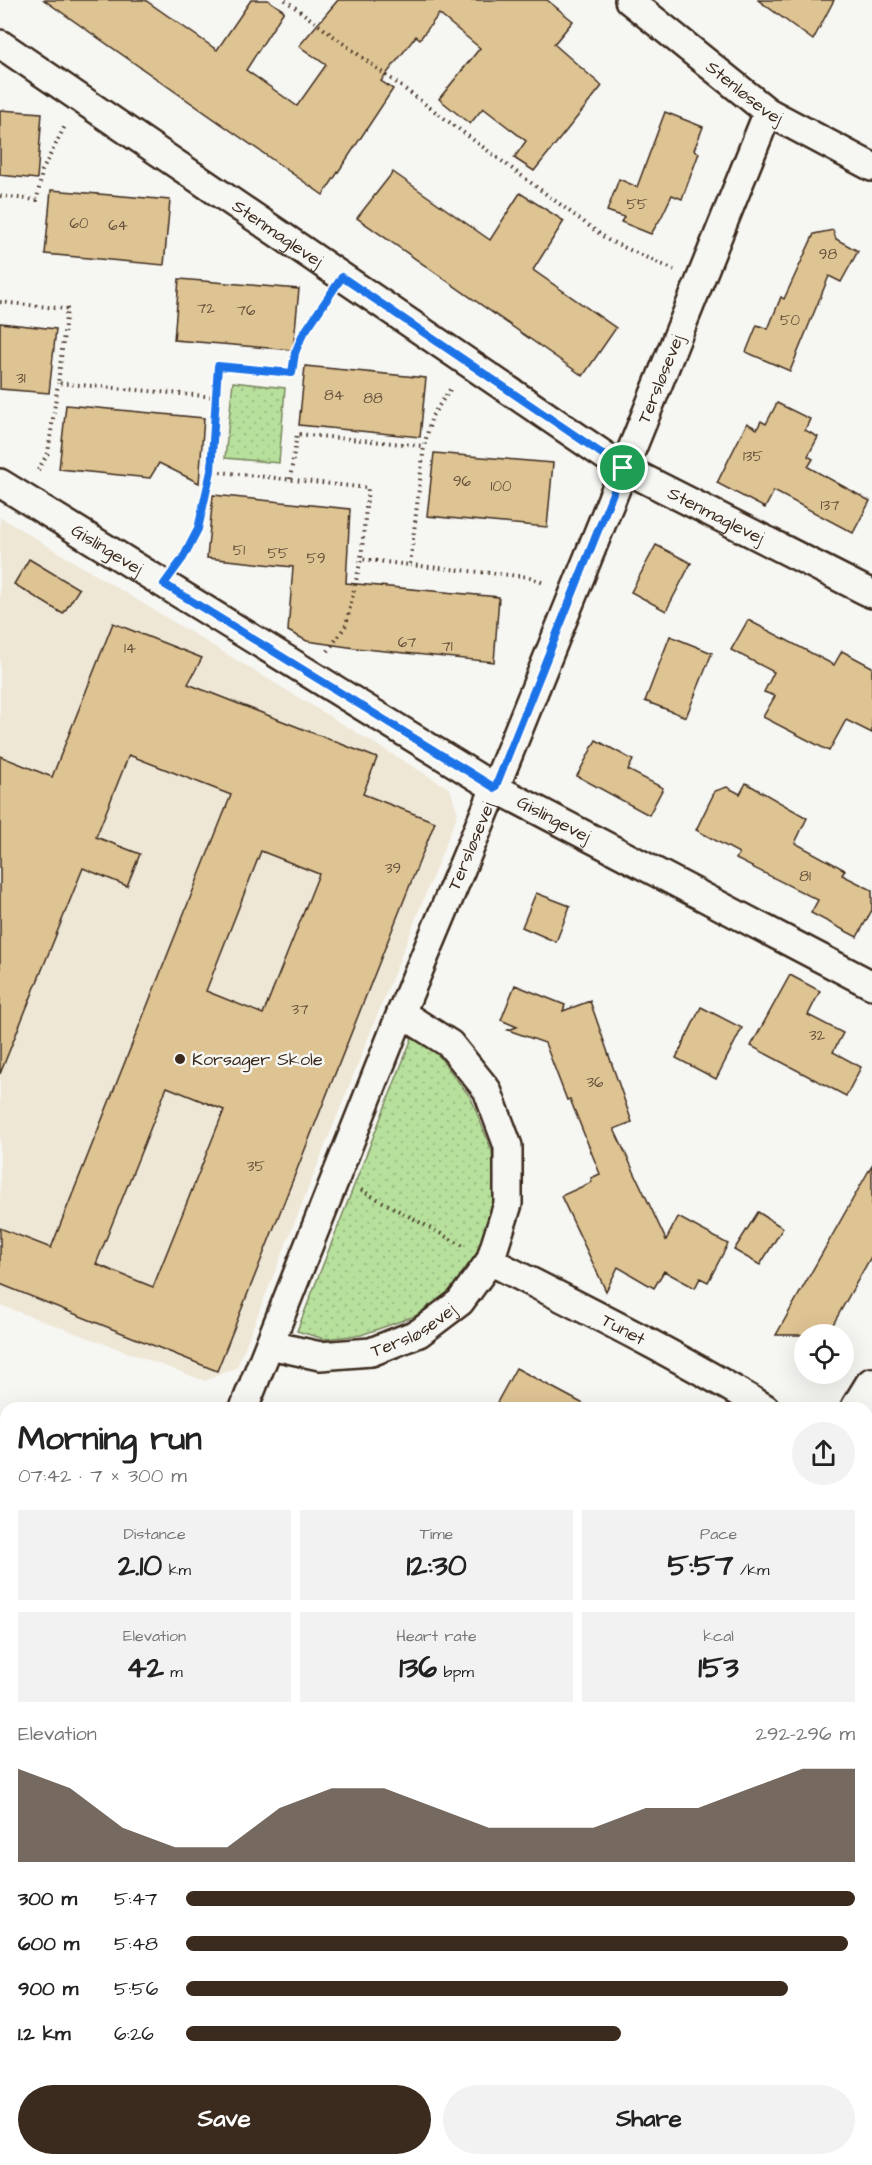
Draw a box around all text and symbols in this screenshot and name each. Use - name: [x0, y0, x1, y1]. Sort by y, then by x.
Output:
- street label: Stenløsevej: [700, 55, 788, 131]
- street label: Stenmaglevej: [227, 194, 329, 274]
- house number: 55: [626, 194, 648, 215]
- house number: 60: [70, 213, 89, 234]
- house number: 64: [108, 215, 128, 236]
- house number: 98: [819, 244, 837, 265]
- house number: 72: [197, 298, 215, 319]
- house number: 76: [237, 300, 256, 321]
- house number: 50: [780, 310, 801, 331]
- street label: Tersløsevej: [631, 330, 690, 427]
- house number: 31: [16, 368, 26, 389]
- house number: 84: [324, 385, 344, 406]
- house number: 88: [363, 388, 383, 409]
- pin: [597, 442, 648, 493]
- house number: 135: [743, 446, 763, 467]
- icon: arrive: [606, 451, 639, 484]
- house number: 96: [453, 471, 472, 492]
- house number: 100: [491, 476, 512, 497]
- street label: Stenmaglevej: [663, 481, 769, 551]
- house number: 137: [821, 495, 839, 516]
- street label: Gislingevej: [66, 518, 148, 582]
- house number: 51: [233, 540, 245, 561]
- house number: 55: [267, 543, 289, 564]
- house number: 59: [306, 548, 326, 569]
- house number: 67: [398, 632, 416, 653]
- house number: 71: [441, 636, 453, 657]
- house number: 14: [124, 638, 136, 659]
- street label: Gislingevej: [512, 790, 596, 849]
- street label: Tersløsevej: [442, 797, 501, 894]
- house number: 39: [385, 858, 401, 879]
- house number: 81: [799, 866, 811, 887]
- house number: 37: [292, 999, 308, 1020]
- house number: 32: [809, 1025, 826, 1046]
- place label: Korsager Skole: [192, 1047, 323, 1073]
- marker: Korsager Skole: [173, 1052, 187, 1066]
- house number: 36: [586, 1072, 604, 1093]
- house number: 35: [247, 1156, 265, 1177]
- street label: Tersløsevej: [367, 1297, 462, 1364]
- street label: Tunet: [597, 1308, 650, 1352]
- map controls: [794, 1324, 854, 1384]
- button: locate: [794, 1324, 854, 1384]
- text: Morning run: [18, 1416, 202, 1462]
- button: share: [792, 1422, 855, 1485]
- text: 07:42 · 7 × 300 m: [18, 1462, 187, 1490]
- text: Distance: [123, 1523, 186, 1545]
- text: Time: [420, 1523, 453, 1545]
- text: Pace: [700, 1523, 737, 1545]
- text: 2.10: [118, 1545, 162, 1587]
- text: 12:30: [406, 1545, 467, 1587]
- text: 5:57: [668, 1545, 733, 1587]
- text: km: [162, 1559, 191, 1581]
- text: /km: [733, 1559, 769, 1581]
- text: Elevation: [123, 1625, 186, 1647]
- text: Heart rate: [396, 1625, 477, 1647]
- text: kcal: [703, 1625, 734, 1647]
- text: 42: [126, 1647, 164, 1689]
- text: 136: [399, 1647, 437, 1689]
- text: 153: [698, 1647, 739, 1689]
- text: m: [164, 1661, 183, 1683]
- text: bpm: [437, 1661, 474, 1683]
- text: Elevation: [18, 1720, 97, 1748]
- text: 292–296 m: [756, 1720, 855, 1748]
- text: 300 m: [18, 1885, 77, 1913]
- text: 5:47: [114, 1885, 157, 1913]
- text: 600 m: [18, 1930, 79, 1958]
- text: 5:48: [114, 1930, 158, 1958]
- text: 900 m: [18, 1975, 78, 2003]
- text: 5:56: [114, 1975, 158, 2003]
- text: 1.2 km: [18, 2020, 71, 2048]
- text: 6:26: [114, 2020, 154, 2048]
- button: Save: [18, 2085, 431, 2154]
- button: Share: [443, 2085, 855, 2154]

